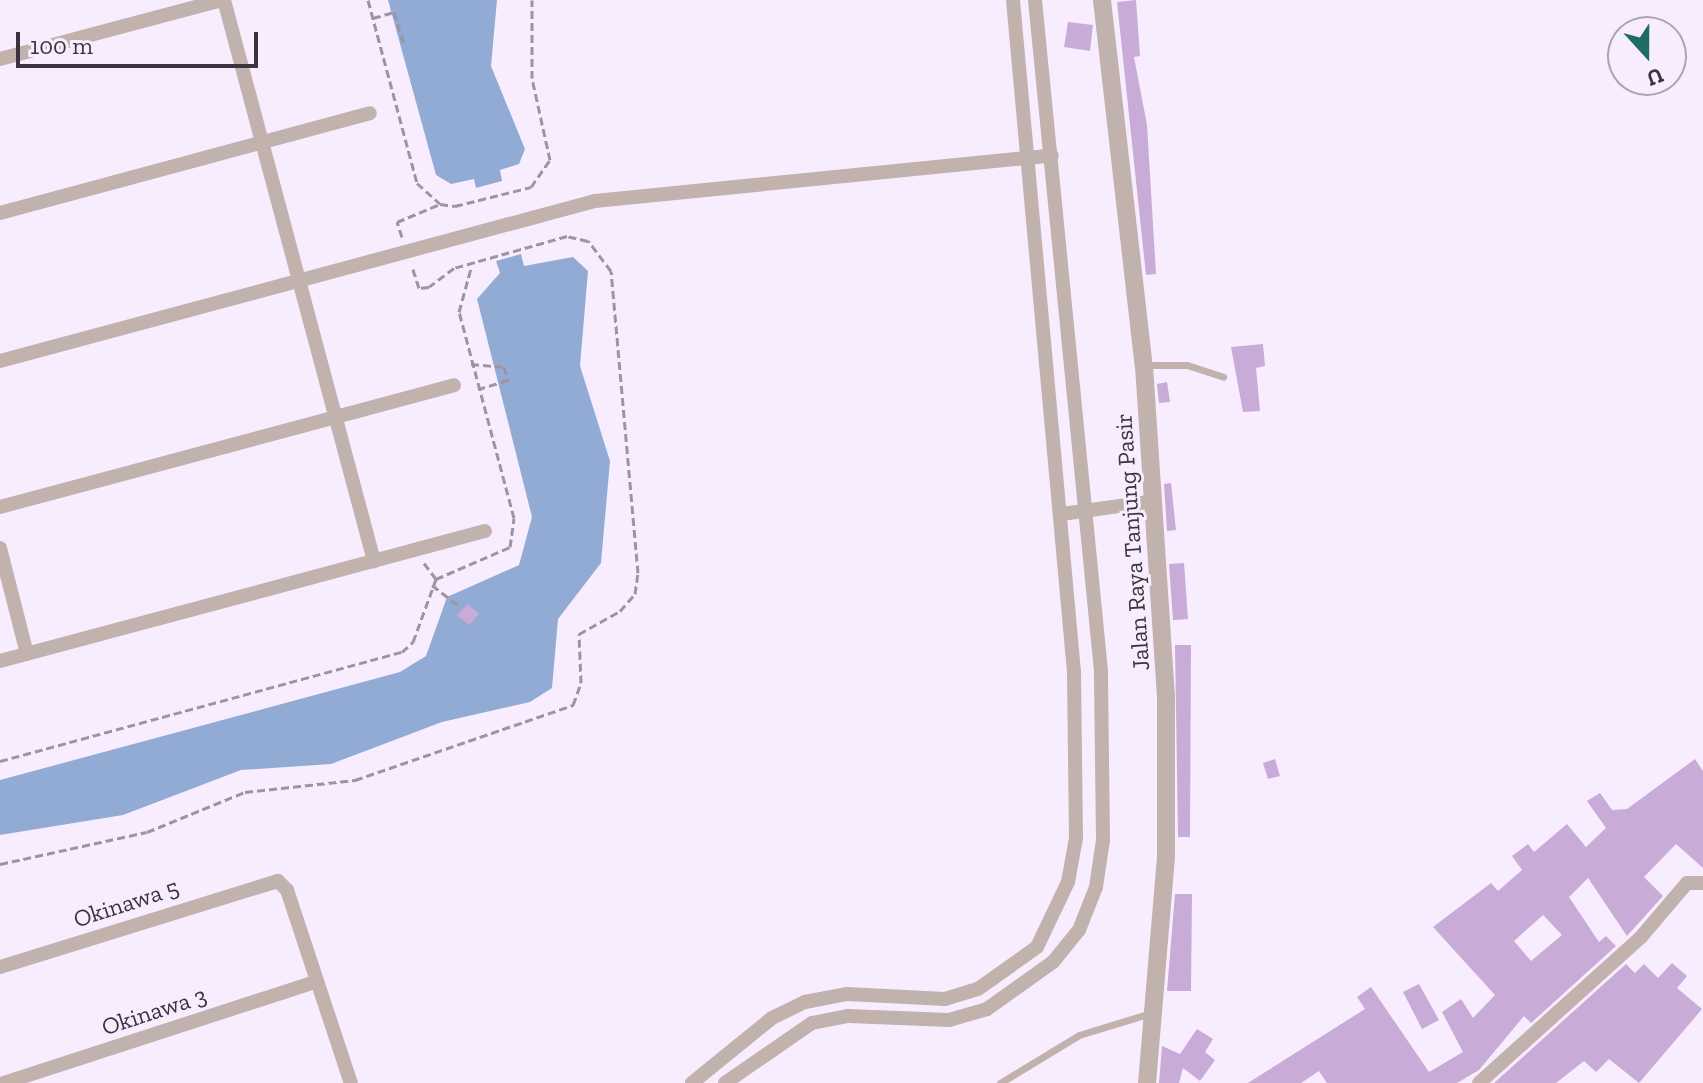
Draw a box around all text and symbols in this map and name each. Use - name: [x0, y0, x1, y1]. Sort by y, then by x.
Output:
- scale bar: [20, 16, 262, 66]
- north arrow: [1607, 16, 1687, 96]
- text: 100 m: [30, 31, 93, 60]
- text: U: [1643, 62, 1667, 92]
- street label: Jalan Raya Tanjung Pasir: [1109, 412, 1155, 672]
- street label: Okinawa 5: [70, 872, 182, 934]
- street label: Okinawa 3: [98, 981, 210, 1041]

